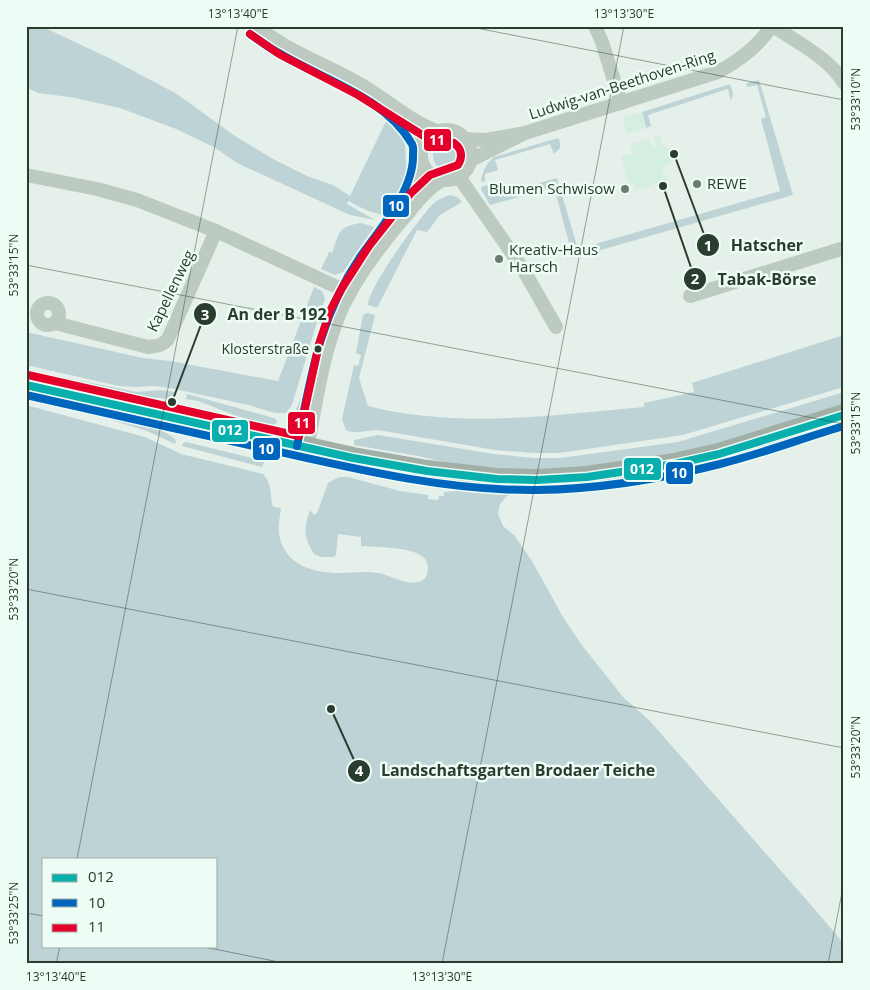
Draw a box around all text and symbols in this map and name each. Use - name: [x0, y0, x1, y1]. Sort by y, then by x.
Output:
- text: 13°13'40"E: [208, 5, 268, 22]
- text: 13°13'30"E: [594, 5, 654, 22]
- street label: Ludwig-van-Beethoven-Ring: [526, 44, 717, 124]
- text: 53°33'10"N: [847, 68, 864, 130]
- line badge: 11: [423, 128, 452, 152]
- text: 11: [429, 130, 445, 149]
- place label: REWE: [707, 173, 747, 193]
- place label: Blumen Schwisow: [489, 178, 615, 198]
- marker: REWE: [691, 178, 703, 190]
- marker: Blumen Schwisow: [619, 183, 631, 195]
- line badge: 10: [382, 194, 410, 218]
- text: 10: [388, 196, 404, 215]
- callout: Hatscher: [696, 230, 813, 261]
- text: 53°33'15"N: [5, 234, 22, 296]
- text: Hatscher: [731, 234, 803, 256]
- text: 1: [704, 235, 712, 255]
- place label: Kreativ-Haus Harsch: [509, 239, 598, 276]
- street label: Kapellenweg: [142, 246, 198, 335]
- marker: Kreativ-Haus Harsch: [493, 253, 505, 265]
- callout: Tabak-Börse: [682, 263, 827, 294]
- text: 2: [691, 268, 700, 288]
- text: Tabak-Börse: [717, 268, 817, 290]
- callout: An der B 192: [193, 299, 337, 330]
- text: An der B 192: [227, 303, 327, 325]
- text: 3: [201, 304, 209, 324]
- place label: Klosterstraße: [221, 339, 309, 358]
- marker: Klosterstraße: [313, 344, 323, 354]
- text: 53°33'15"N: [847, 392, 864, 454]
- line badge: 11: [287, 411, 316, 435]
- text: 11: [294, 413, 310, 432]
- line badge: 012: [211, 419, 249, 443]
- text: 012: [218, 420, 242, 439]
- line badge: 10: [252, 437, 281, 461]
- text: 10: [258, 439, 274, 458]
- line badge: 012: [623, 457, 662, 481]
- text: 012: [630, 459, 654, 478]
- line badge: 10: [665, 461, 694, 485]
- text: 10: [671, 463, 687, 482]
- text: 53°33'20"N: [5, 558, 22, 620]
- text: 53°33'20"N: [847, 716, 864, 778]
- callout: Landschaftsgarten Brodaer Teiche: [346, 755, 665, 786]
- text: Landschaftsgarten Brodaer Teiche: [381, 759, 655, 781]
- text: 4: [355, 760, 364, 780]
- legend: [42, 858, 218, 948]
- text: 012: [88, 866, 114, 886]
- text: 53°33'25"N: [5, 882, 22, 944]
- text: 10: [88, 892, 105, 912]
- text: 11: [88, 916, 105, 936]
- text: 13°13'40"E: [26, 968, 86, 985]
- text: 13°13'30"E: [412, 968, 472, 985]

